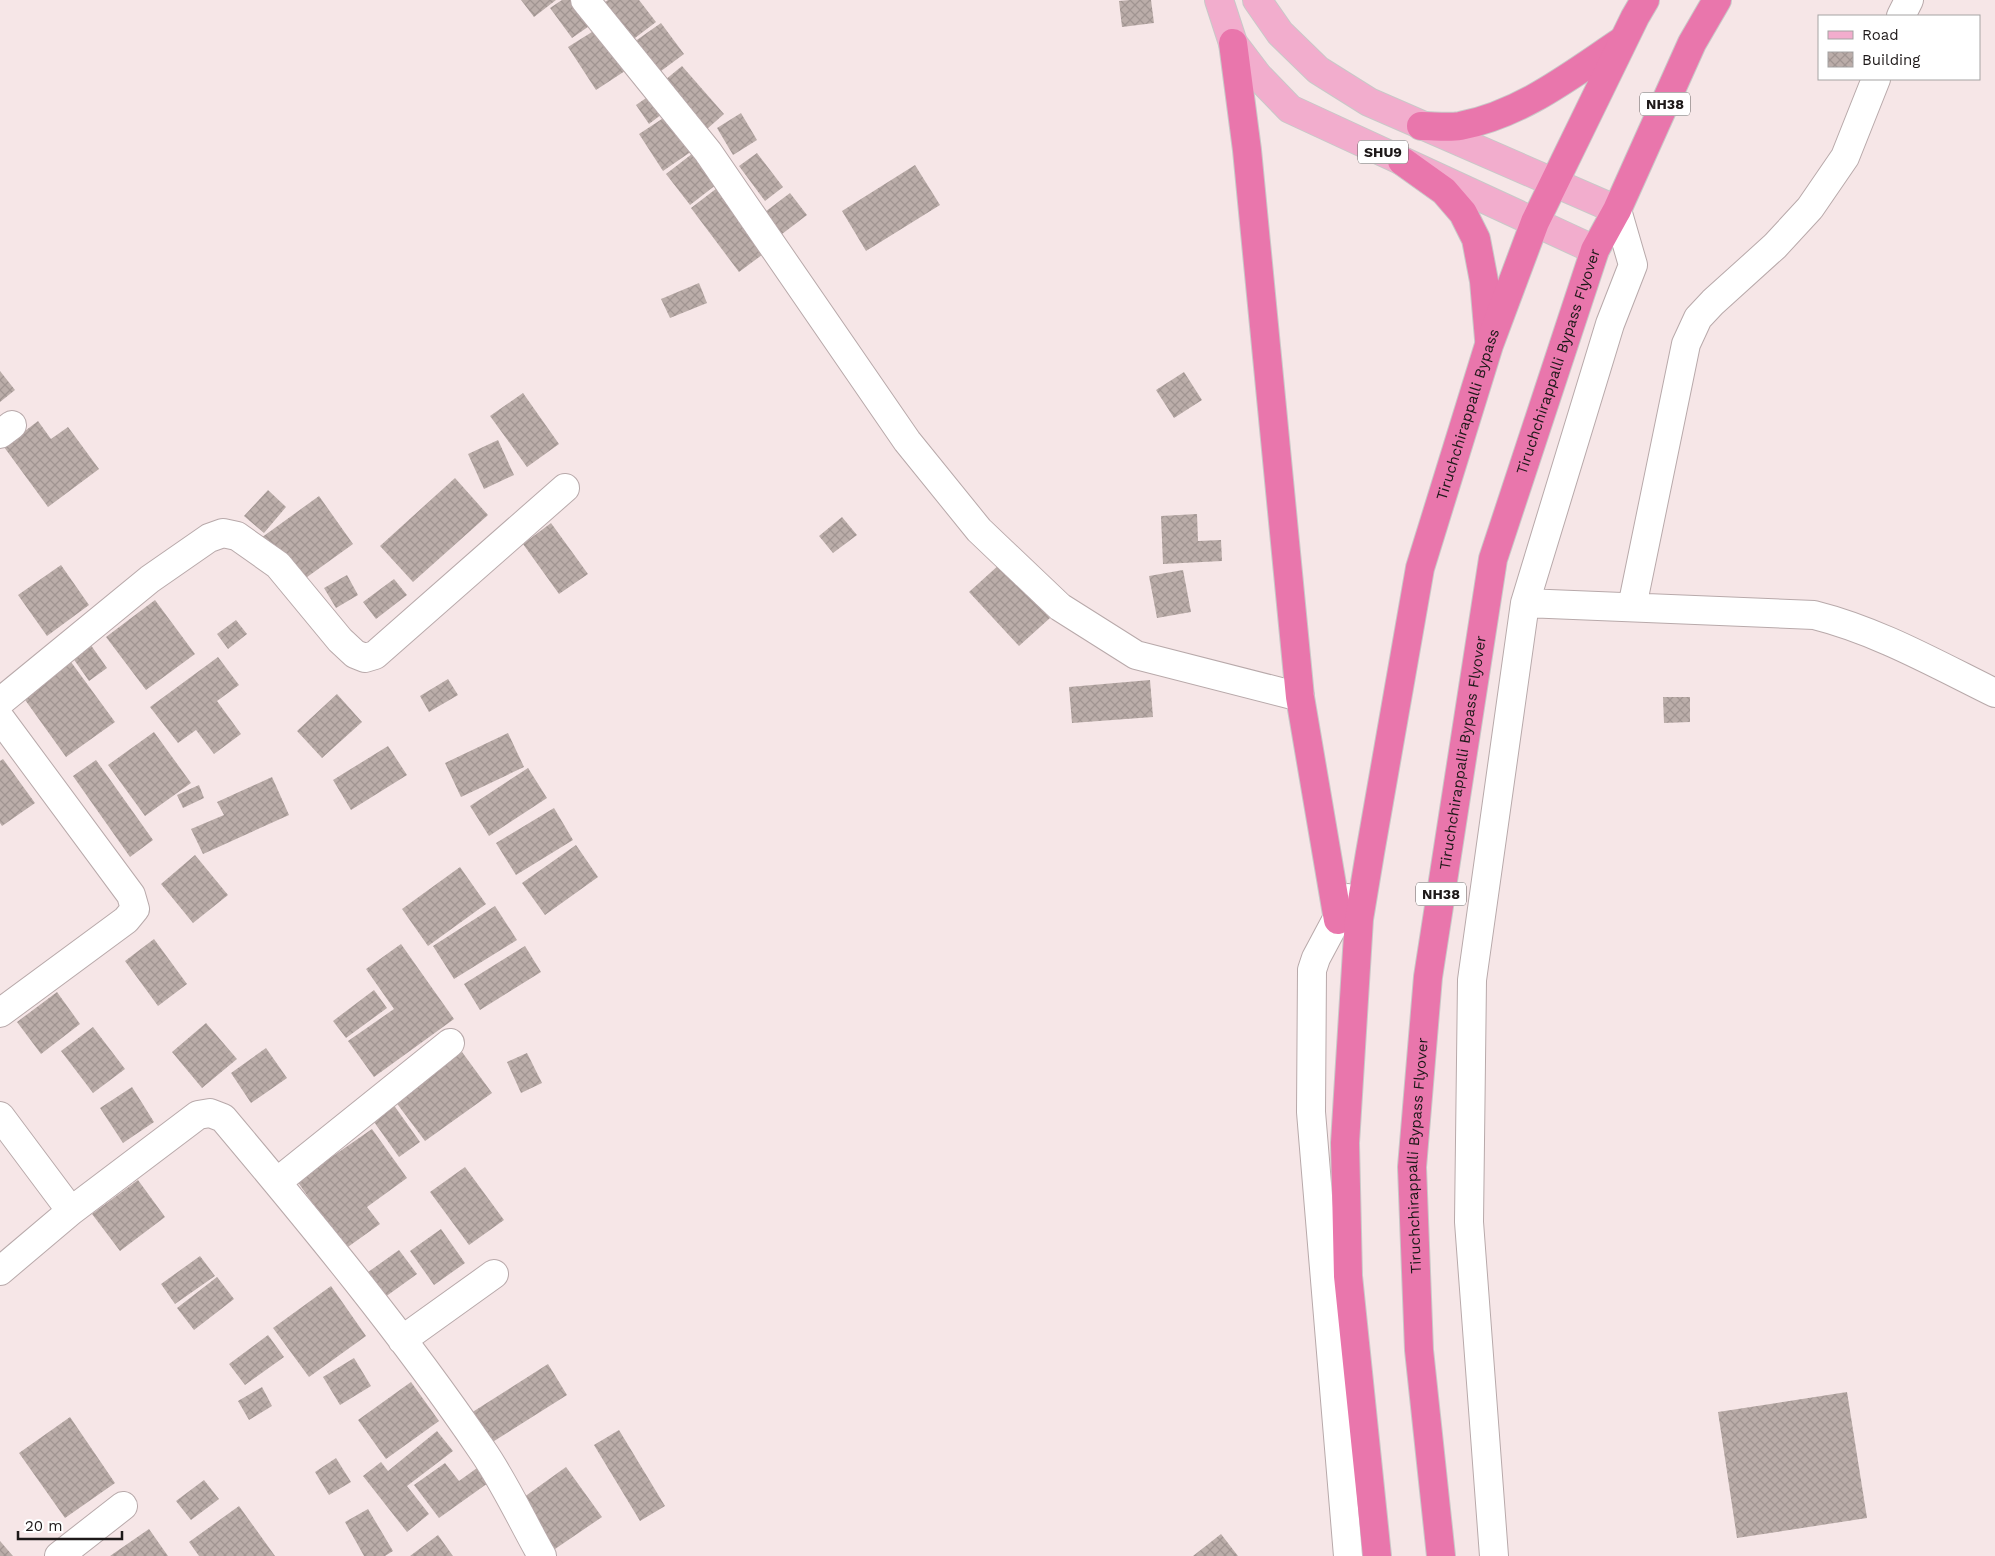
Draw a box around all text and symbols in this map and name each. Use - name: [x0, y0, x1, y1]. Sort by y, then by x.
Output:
- legend: [1818, 15, 1980, 80]
- text: Road: [1862, 26, 1899, 44]
- text: Building: [1862, 51, 1920, 69]
- road number: NH38: [1640, 92, 1690, 116]
- road number: SHU9: [1358, 140, 1408, 163]
- street label: Tiruchchirappalli Bypass Flyover: [1513, 246, 1604, 477]
- street label: Tiruchchirappalli Bypass: [1432, 326, 1503, 503]
- street label: Tiruchchirappalli Bypass Flyover: [1436, 634, 1490, 871]
- road number: NH38: [1416, 882, 1466, 906]
- street label: Tiruchchirappalli Bypass Flyover: [1403, 1037, 1432, 1274]
- scale bar: [18, 1508, 121, 1540]
- text: 20 m: [25, 1517, 63, 1535]

